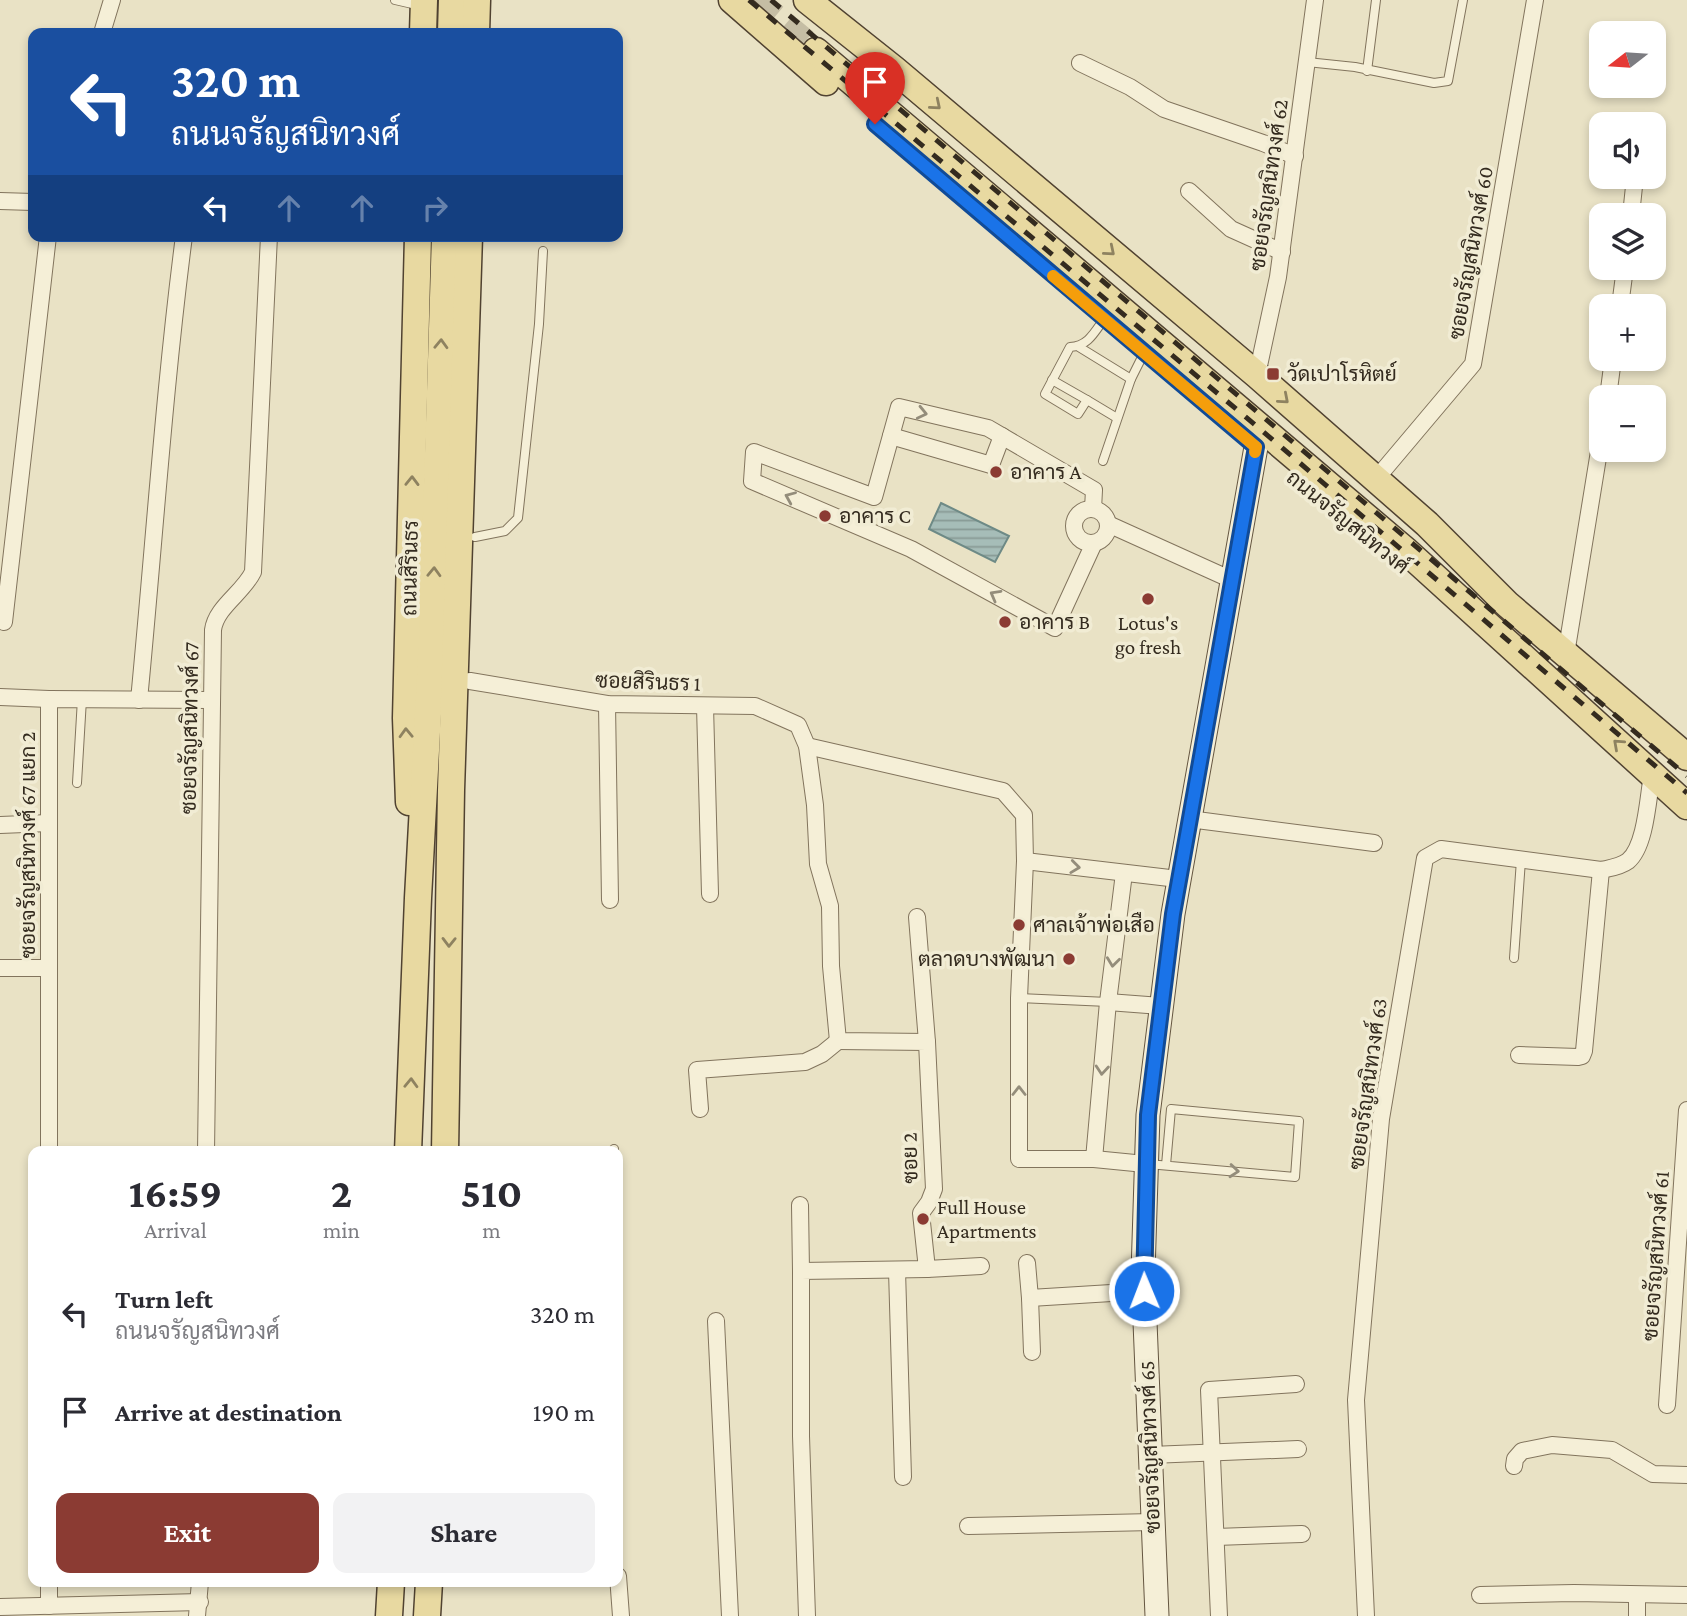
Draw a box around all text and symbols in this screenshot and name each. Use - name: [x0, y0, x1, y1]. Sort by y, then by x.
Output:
- north arrow: [1589, 21, 1666, 98]
- map controls: [1589, 21, 1666, 462]
- pin: [845, 52, 905, 124]
- text: 320 m: [171, 53, 300, 108]
- icon: left: [56, 56, 147, 147]
- icon: arrive: [856, 63, 894, 101]
- one-way arrow: [928, 97, 941, 109]
- street label: ซอยจรัญสนิทวงศ์ 62: [1243, 97, 1293, 272]
- button: sound: [1589, 112, 1666, 189]
- text: ถนนจรัญสนิทวงศ์: [171, 116, 400, 152]
- street label: ซอยจรัญสนิทวงศ์ 60: [1442, 164, 1498, 341]
- icon: left: [197, 189, 235, 227]
- icon: ahead: [270, 189, 308, 227]
- icon: ahead: [343, 189, 381, 227]
- icon: right: [416, 189, 454, 227]
- button: layers: [1589, 203, 1666, 280]
- one-way arrow: [1103, 243, 1115, 256]
- button: +: [1589, 294, 1666, 371]
- one-way arrow: [434, 338, 449, 349]
- place label: วัดเปาโรหิตย์: [1287, 360, 1397, 386]
- marker: วัดเปาโรหิตย์: [1265, 366, 1281, 382]
- button: −: [1589, 385, 1666, 462]
- one-way arrow: [1276, 390, 1289, 403]
- one-way arrow: [916, 404, 928, 419]
- place label: อาคาร A: [1010, 460, 1081, 484]
- marker: อาคาร A: [988, 464, 1004, 480]
- street label: ถนนจรัญสนิทวงศ์: [1282, 464, 1415, 579]
- one-way arrow: [404, 475, 419, 486]
- one-way arrow: [785, 491, 797, 505]
- place label: อาคาร C: [839, 504, 911, 528]
- marker: อาคาร C: [817, 508, 833, 524]
- street label: ถนนสิรินธร: [397, 520, 423, 616]
- one-way arrow: [427, 566, 442, 577]
- one-way arrow: [990, 590, 1002, 603]
- marker: Lotus's go fresh: [1140, 591, 1156, 607]
- place label: อาคาร B: [1019, 610, 1090, 634]
- place label: Lotus's go fresh: [1115, 611, 1181, 659]
- marker: อาคาร B: [997, 614, 1013, 630]
- street label: ซอยจรัญสนิทวงศ์ 67: [174, 641, 204, 814]
- street label: ซอยสิรินธร 1: [595, 668, 701, 696]
- one-way arrow: [398, 727, 414, 737]
- street label: ซอยจรัญสนิทวงศ์ 67 แยก 2: [14, 732, 40, 958]
- one-way arrow: [1613, 740, 1626, 753]
- one-way arrow: [1069, 860, 1080, 875]
- place label: ศาลเจ้าพ่อเสือ: [1033, 911, 1155, 937]
- marker: ศาลเจ้าพ่อเสือ: [1011, 917, 1027, 933]
- one-way arrow: [441, 937, 457, 948]
- place label: ตลาดบางพัฒนา: [918, 947, 1055, 971]
- marker: ตลาดบางพัฒนา: [1061, 951, 1077, 967]
- one-way arrow: [1106, 956, 1121, 968]
- street label: ซอยจรัญสนิทวงศ์ 63: [1342, 997, 1392, 1171]
- one-way arrow: [1095, 1065, 1110, 1076]
- one-way arrow: [403, 1078, 418, 1089]
- one-way arrow: [1011, 1085, 1027, 1095]
- street label: ซอย 2: [898, 1132, 922, 1184]
- one-way arrow: [1228, 1163, 1239, 1178]
- text: 16:59: [129, 1169, 222, 1216]
- text: 2: [331, 1169, 352, 1216]
- text: 510: [461, 1169, 522, 1216]
- street label: ซอยจรัญสนิทวงศ์ 61: [1636, 1170, 1674, 1342]
- place label: Full House Apartments: [937, 1195, 1036, 1243]
- marker: Full House Apartments: [915, 1211, 931, 1227]
- text: Arrival: [144, 1217, 207, 1243]
- text: min: [323, 1217, 360, 1243]
- text: m: [482, 1217, 501, 1243]
- position arrow: [1107, 1254, 1181, 1328]
- text: Turn left: [115, 1285, 213, 1314]
- icon: left: [56, 1295, 94, 1333]
- text: 320 m: [530, 1300, 595, 1329]
- text: ถนนจรัญสนิทวงศ์: [115, 1318, 280, 1344]
- street label: ซอยจรัญสนิทวงศ์ 65: [1133, 1360, 1165, 1534]
- icon: arrive: [56, 1393, 94, 1431]
- text: Arrive at destination: [115, 1398, 342, 1427]
- text: 190 m: [533, 1398, 595, 1427]
- button: Exit: [56, 1493, 319, 1573]
- button: Share: [333, 1493, 595, 1573]

